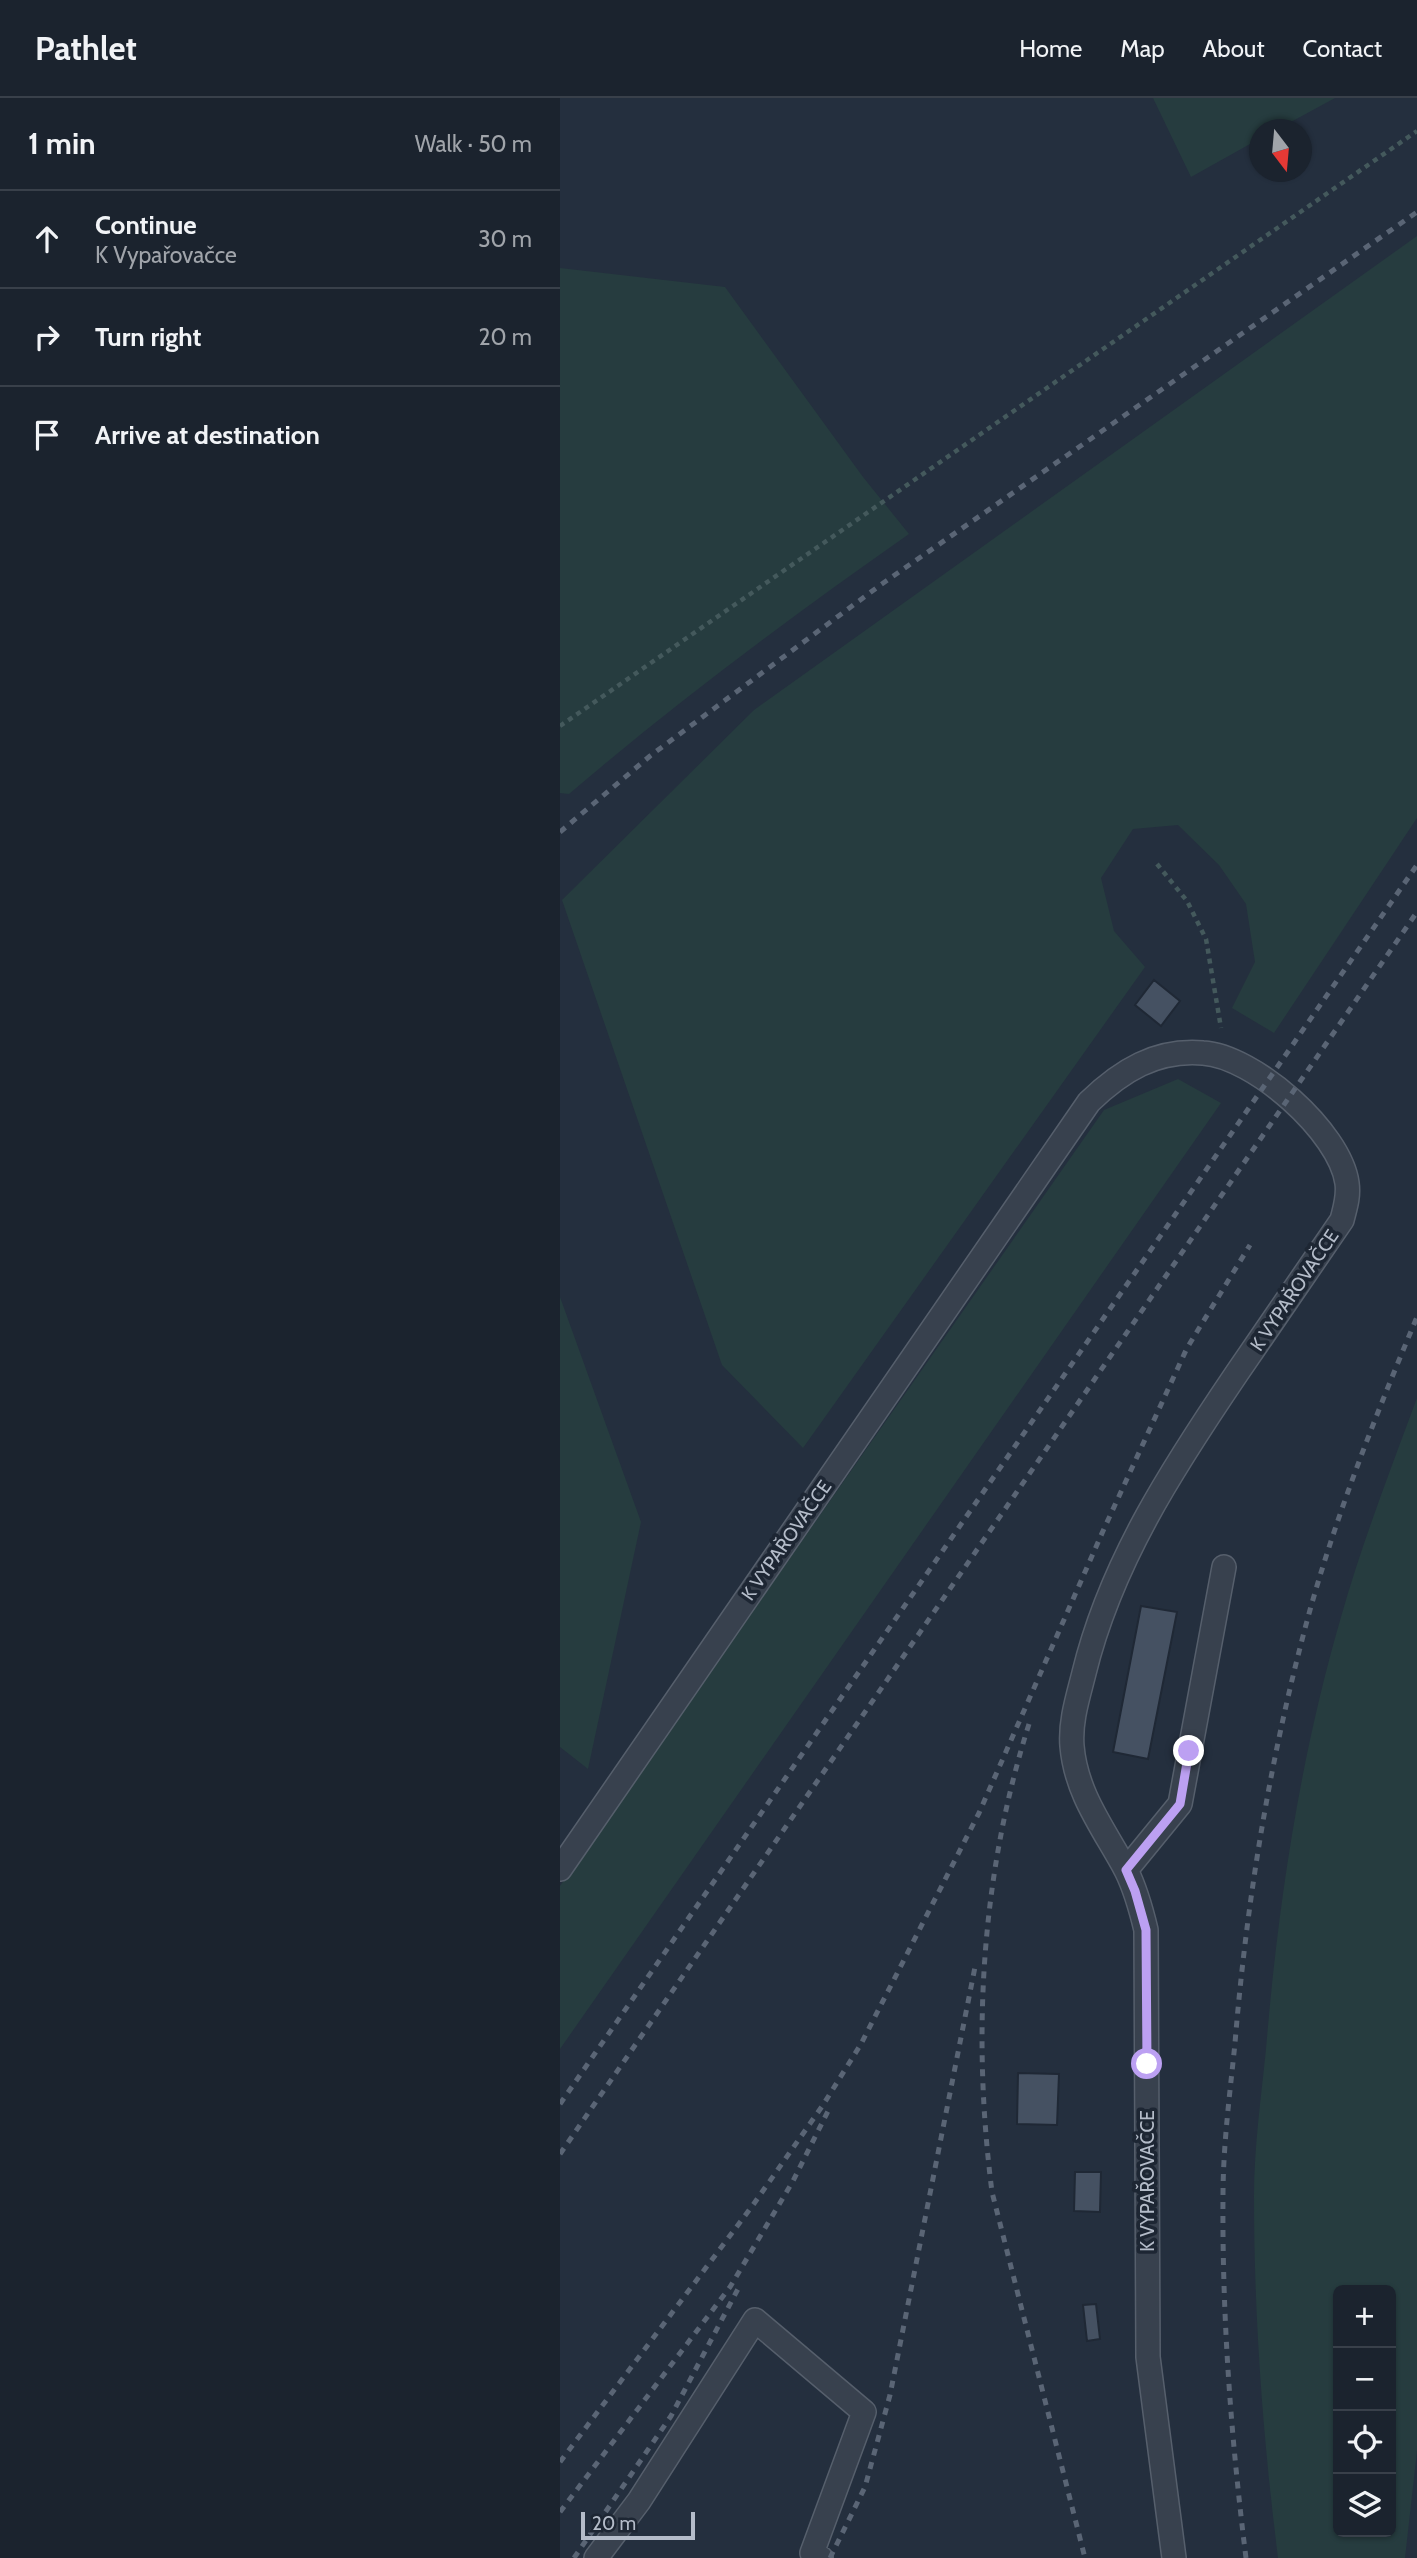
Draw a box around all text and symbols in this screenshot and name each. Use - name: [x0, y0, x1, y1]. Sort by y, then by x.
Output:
- text: Pathlet: [35, 28, 137, 68]
- text: Home: [1019, 34, 1082, 63]
- text: Map: [1120, 34, 1165, 63]
- text: About: [1203, 34, 1265, 63]
- text: Contact: [1303, 34, 1382, 63]
- north arrow: [1249, 119, 1312, 182]
- text: 1 min: [28, 125, 96, 162]
- text: Walk · 50 m: [415, 130, 532, 158]
- text: Continue: [95, 209, 197, 241]
- icon: ahead: [28, 220, 66, 258]
- text: 30 m: [478, 225, 532, 253]
- text: K Vypařovačce: [95, 241, 237, 269]
- icon: right: [28, 318, 66, 356]
- text: Turn right: [95, 321, 201, 353]
- text: 20 m: [479, 323, 532, 351]
- icon: arrive: [28, 416, 66, 454]
- text: Arrive at destination: [95, 419, 320, 451]
- street label: K VYPAŘOVAČCE: [1245, 1225, 1343, 1355]
- street label: K VYPAŘOVAČCE: [736, 1475, 836, 1605]
- route end: [1173, 1735, 1204, 1766]
- route start: [1131, 2048, 1162, 2079]
- street label: K VYPAŘOVAČCE: [1135, 2110, 1159, 2252]
- map controls: [1333, 2285, 1396, 2537]
- button: +: [1333, 2285, 1396, 2348]
- button: −: [1333, 2348, 1396, 2411]
- button: locate: [1333, 2411, 1396, 2474]
- button: layers: [1333, 2474, 1396, 2537]
- scale bar: [581, 2509, 695, 2541]
- text: 20 m: [592, 2512, 636, 2535]

